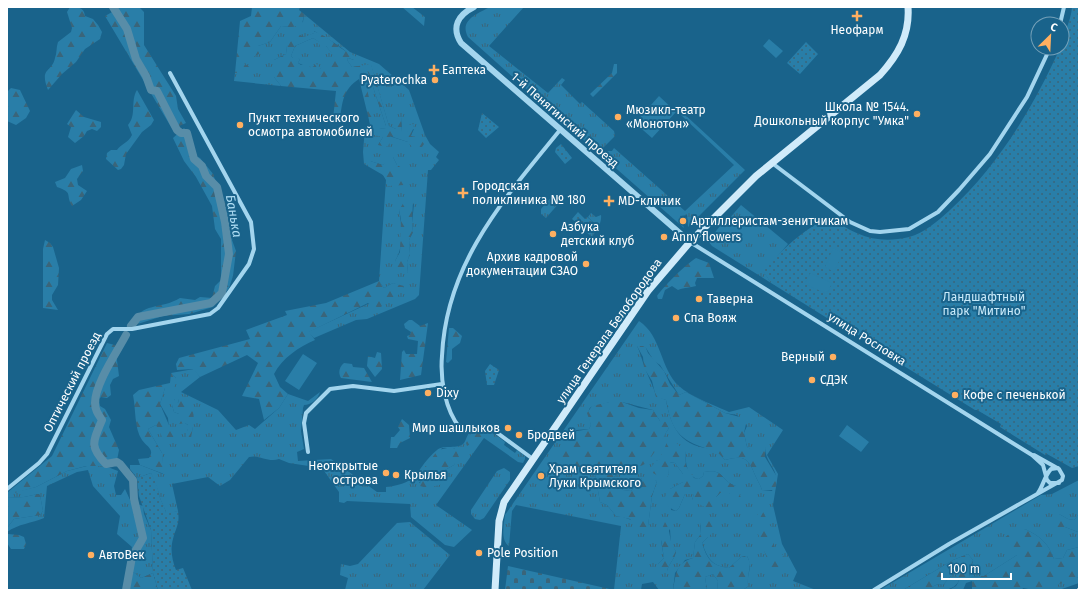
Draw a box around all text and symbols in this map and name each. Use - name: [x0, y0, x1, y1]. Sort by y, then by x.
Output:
- marker: Неофарм: [852, 11, 862, 21]
- north arrow: [1030, 16, 1070, 56]
- text: С: [1048, 20, 1060, 35]
- place label: Неофарм: [830, 23, 884, 37]
- place label: Еаптека: [442, 63, 486, 77]
- marker: Еаптека: [429, 65, 439, 75]
- street label: 1-й Пенягинский проезд: [508, 70, 622, 171]
- place label: Pyaterochka: [361, 73, 427, 87]
- marker: Pyaterochka: [430, 75, 440, 85]
- place label: Школа № 1544. Дошкольный корпус "Умка": [753, 100, 909, 128]
- place label: Мюзикл-театр «Монотон»: [626, 103, 706, 131]
- marker: Школа № 1544. Дошкольный корпус "Умка": [912, 109, 922, 119]
- place label: Пункт технического осмотра автомобилей: [248, 111, 373, 139]
- marker: Мюзикл-театр «Монотон»: [613, 112, 623, 122]
- marker: Пункт технического осмотра автомобилей: [235, 120, 245, 130]
- place label: Городская поликлиника № 180: [472, 179, 586, 207]
- marker: Городская поликлиника № 180: [457, 187, 469, 199]
- water label: Банька: [223, 193, 245, 239]
- place label: MD-клиник: [618, 194, 682, 208]
- marker: MD-клиник: [603, 195, 615, 207]
- place label: Артиллеристам-зенитчикам: [691, 214, 848, 228]
- marker: Артиллеристам-зенитчикам: [678, 216, 688, 226]
- place label: Азбука детский клуб: [561, 220, 635, 248]
- marker: Азбука детский клуб: [548, 229, 558, 239]
- place label: Anny flowers: [672, 230, 742, 244]
- marker: Anny flowers: [659, 232, 669, 242]
- place label: Архив кадровой документации СЗАО: [466, 250, 578, 278]
- street label: улица Генерала Белобородова: [553, 256, 665, 406]
- marker: Архив кадровой документации СЗАО: [581, 259, 591, 269]
- park label: Ландшафтный парк "Митино": [943, 290, 1026, 318]
- place label: Таверна: [707, 292, 753, 306]
- marker: Таверна: [694, 294, 704, 304]
- street label: улица Рословка: [825, 309, 909, 369]
- place label: Спа Вояж: [684, 311, 737, 325]
- marker: Спа Вояж: [671, 313, 681, 323]
- street label: Оптический проезд: [41, 329, 104, 435]
- place label: Верный: [781, 350, 825, 364]
- marker: Верный: [828, 352, 838, 362]
- place label: СДЭК: [820, 373, 848, 387]
- marker: СДЭК: [807, 375, 817, 385]
- place label: Dixy: [436, 386, 459, 400]
- marker: Dixy: [423, 388, 433, 398]
- place label: Кофе с печенькой: [963, 388, 1066, 402]
- marker: Кофе с печенькой: [950, 390, 960, 400]
- place label: Мир шашлыков: [412, 421, 500, 435]
- marker: Мир шашлыков: [503, 423, 513, 433]
- place label: Бродвей: [527, 428, 575, 442]
- marker: Бродвей: [514, 430, 524, 440]
- place label: Неоткрытые острова: [308, 459, 378, 487]
- place label: Храм святителя Луки Крымского: [549, 462, 641, 490]
- marker: Неоткрытые острова: [381, 468, 391, 478]
- place label: Крылья: [404, 468, 447, 482]
- marker: Крылья: [391, 470, 401, 480]
- marker: Храм святителя Луки Крымского: [536, 471, 546, 481]
- place label: Pole Position: [487, 546, 558, 560]
- place label: АвтоВек: [99, 548, 145, 562]
- marker: Pole Position: [474, 548, 484, 558]
- marker: АвтоВек: [86, 550, 96, 560]
- scale bar: [942, 555, 1011, 581]
- text: 100 m: [948, 562, 980, 576]

